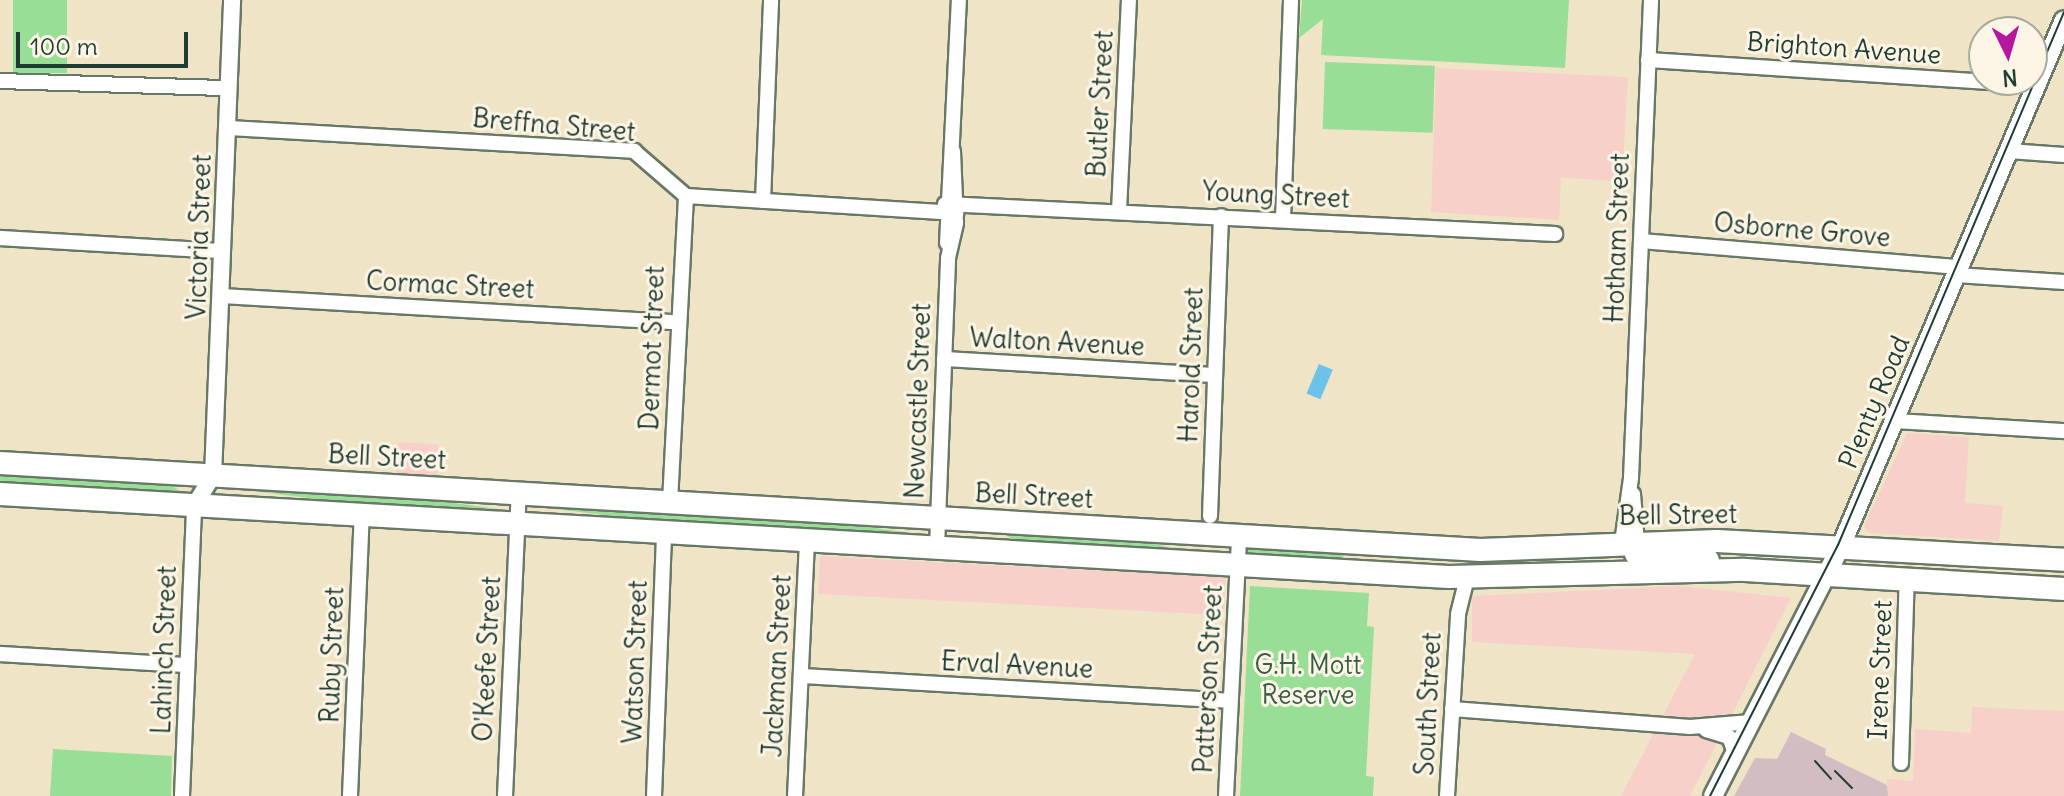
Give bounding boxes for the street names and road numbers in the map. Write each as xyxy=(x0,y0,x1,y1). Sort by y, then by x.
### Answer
street label: Brighton Avenue xyxy=(1746,26,1942,70)
street label: Butler Street xyxy=(1081,30,1119,178)
street label: Breffna Street xyxy=(471,102,637,148)
street label: Hotham Street xyxy=(1598,152,1636,324)
street label: Victoria Street xyxy=(181,154,217,320)
street label: Young Street xyxy=(1201,176,1351,214)
street label: Osborne Grove xyxy=(1712,207,1892,253)
street label: Cormac Street xyxy=(365,265,535,305)
street label: Dermot Street xyxy=(634,265,670,431)
street label: Harold Street xyxy=(1173,287,1209,443)
street label: Newcastle Street xyxy=(899,302,937,500)
street label: Walton Avenue xyxy=(969,322,1145,362)
street label: Plenty Road xyxy=(1832,331,1916,473)
street label: Bell Street xyxy=(327,438,447,476)
street label: Bell Street xyxy=(974,477,1094,515)
street label: Bell Street xyxy=(1619,498,1737,532)
street label: Lahinch Street xyxy=(145,565,183,735)
street label: Jackman Street xyxy=(757,574,797,758)
street label: O'Keefe Street xyxy=(467,575,507,743)
street label: Watson Street xyxy=(617,580,653,744)
street label: Patterson Street xyxy=(1187,584,1229,774)
street label: Ruby Street xyxy=(314,586,350,724)
street label: Irene Street xyxy=(1862,600,1898,740)
street label: South Street xyxy=(1409,631,1447,777)
street label: Erval Avenue xyxy=(940,645,1094,685)

